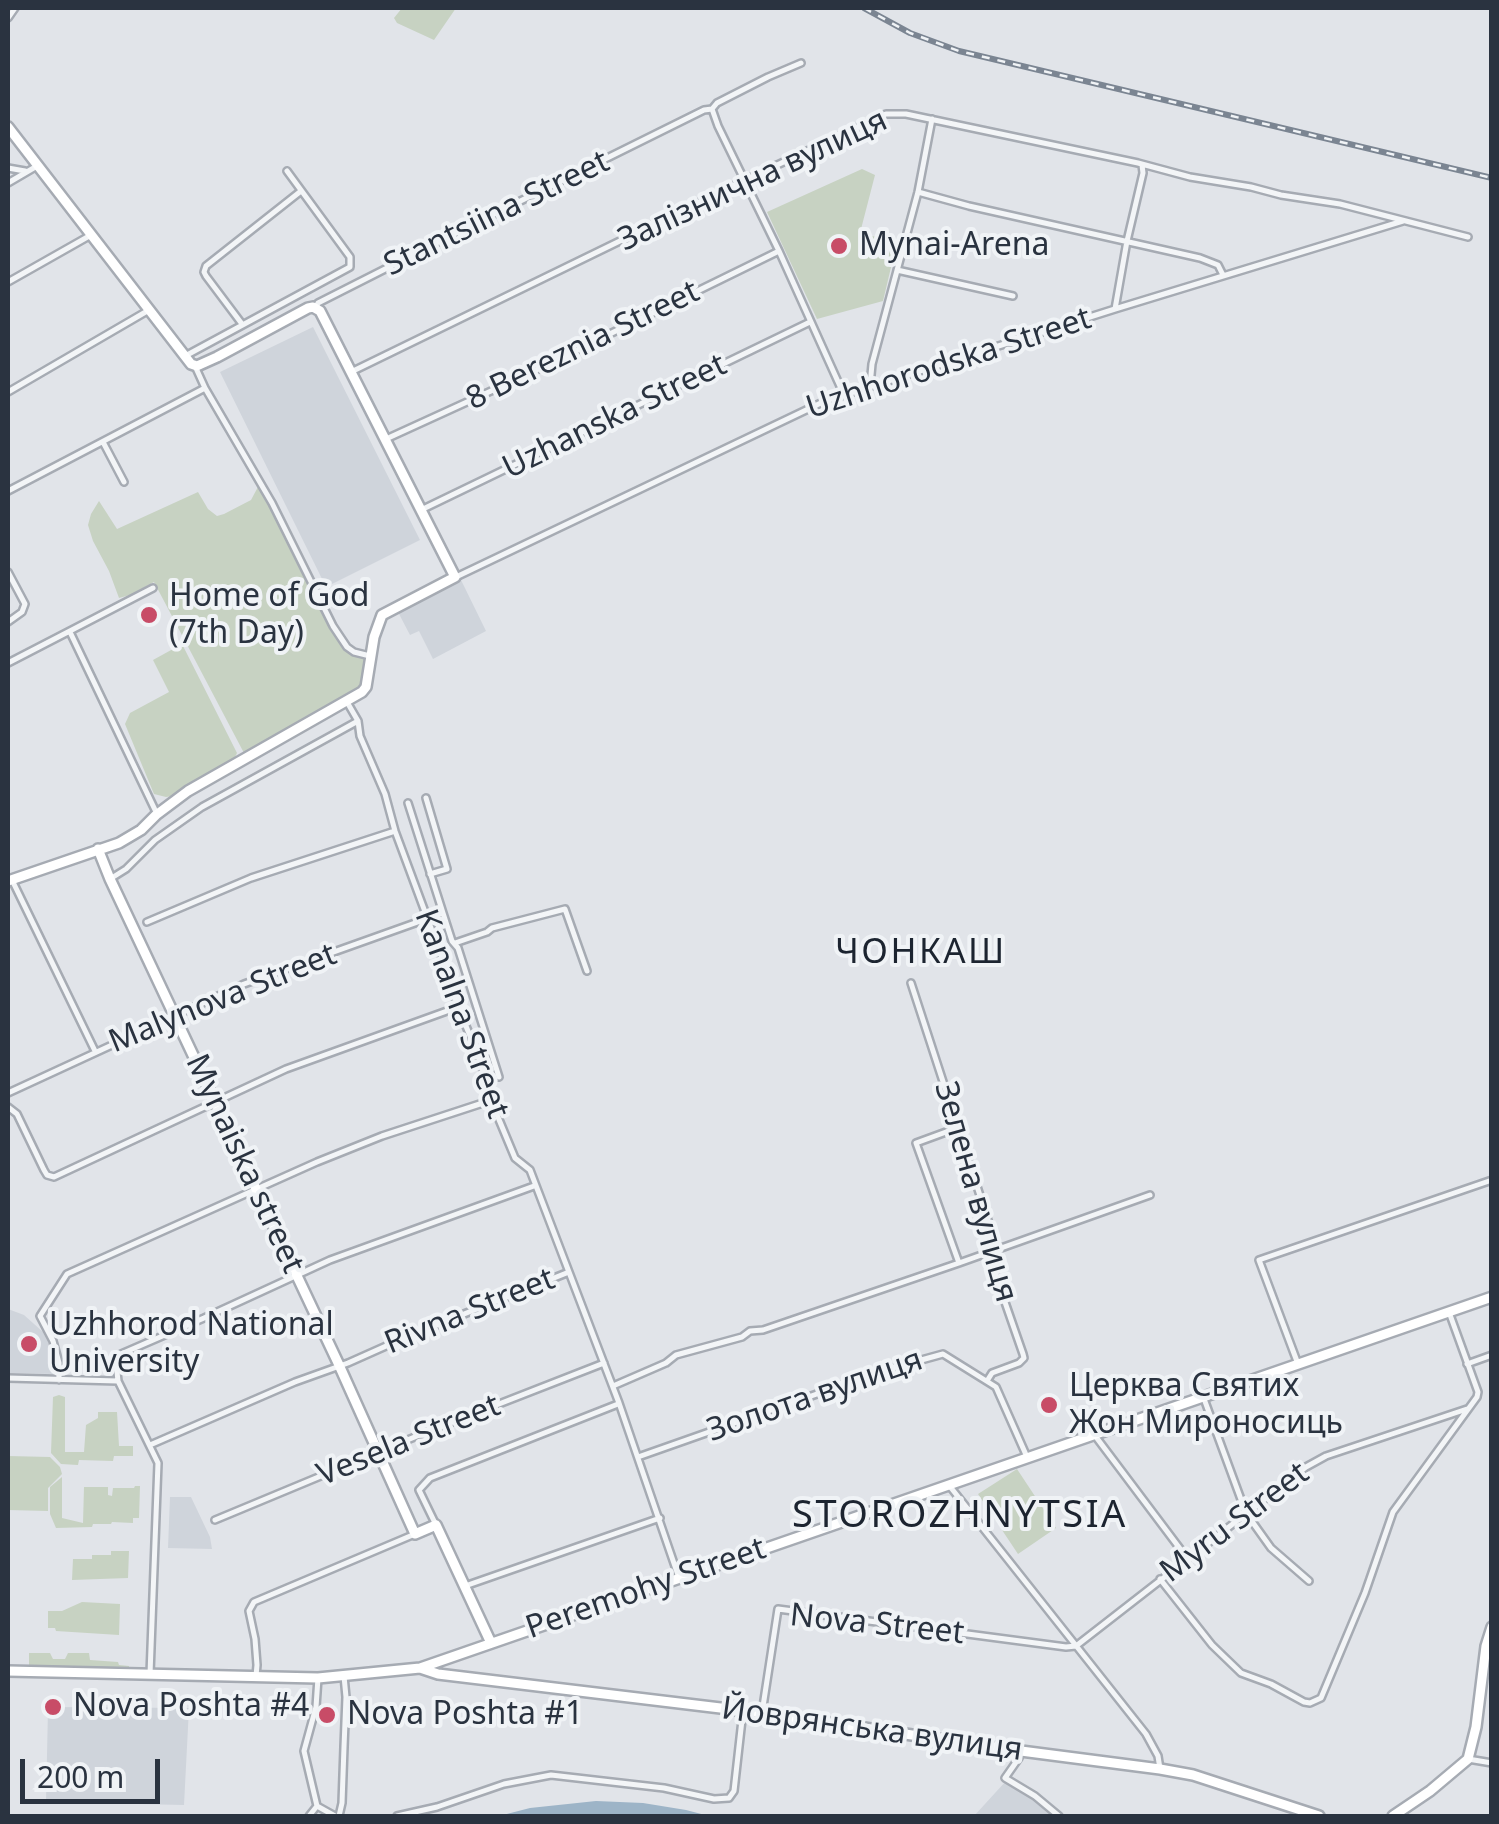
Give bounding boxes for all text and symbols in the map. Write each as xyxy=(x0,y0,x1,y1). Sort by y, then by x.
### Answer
street label: Залізнична вулиця xyxy=(612,102,894,260)
street label: Stantsiina Street xyxy=(378,143,616,285)
place label: Mynai-Arena xyxy=(859,227,1049,265)
marker: Mynai-Arena xyxy=(828,235,850,257)
street label: 8 Bereznia Street xyxy=(460,273,706,419)
street label: Uzhhorodska Street xyxy=(802,300,1096,428)
street label: Uzhanska Street xyxy=(497,346,733,488)
place label: Home of God (7th Day) xyxy=(169,578,369,653)
marker: Home of God (7th Day) xyxy=(138,604,160,626)
street label: Kanalna Street xyxy=(405,904,517,1124)
district label: ЧОНКАШ xyxy=(835,932,1007,974)
street label: Malynova Street xyxy=(104,936,342,1062)
street label: Mynaiska street xyxy=(176,1048,312,1280)
street label: Зелена вулиця xyxy=(925,1077,1025,1307)
street label: Rivna Street xyxy=(379,1261,561,1363)
place label: Uzhhorod National University xyxy=(49,1307,334,1382)
marker: Uzhhorod National University xyxy=(18,1333,40,1355)
street label: Золота вулиця xyxy=(702,1341,928,1451)
place label: Церква Святих Жон Мироносиць xyxy=(1069,1368,1343,1443)
street label: Vesela Street xyxy=(312,1387,506,1495)
marker: Церква Святих Жон Мироносиць xyxy=(1038,1394,1060,1416)
street label: Myru Street xyxy=(1153,1455,1317,1591)
district label: STOROZHNYTSIA xyxy=(792,1493,1128,1539)
street label: Peremohy Street xyxy=(521,1530,771,1648)
street label: Nova Street xyxy=(788,1597,966,1653)
place label: Nova Poshta #4 xyxy=(73,1688,309,1726)
street label: Йоврянська вулиця xyxy=(719,1690,1025,1770)
marker: Nova Poshta #4 xyxy=(42,1696,64,1718)
place label: Nova Poshta #1 xyxy=(347,1696,583,1734)
marker: Nova Poshta #1 xyxy=(316,1704,338,1726)
scale bar xyxy=(25,1739,165,1801)
text: 200 m xyxy=(37,1756,124,1797)

